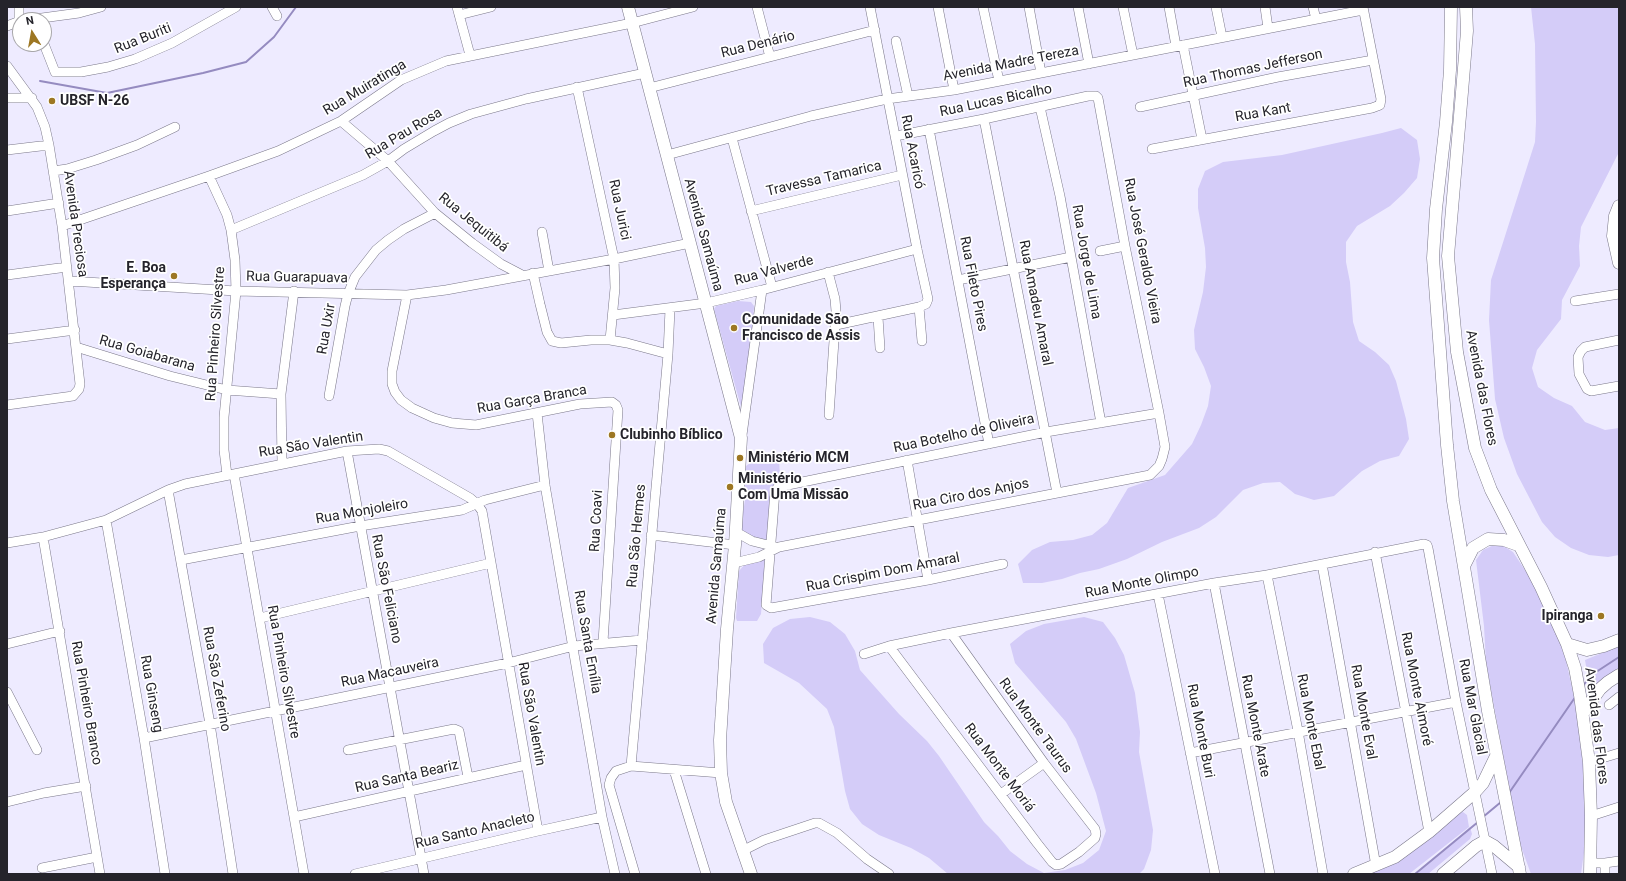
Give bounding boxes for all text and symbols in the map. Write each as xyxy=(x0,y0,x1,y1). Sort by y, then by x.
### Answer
north arrow xyxy=(12,12,52,52)
text: N xyxy=(25,14,35,28)
street label: Rua Buriti xyxy=(112,20,174,58)
street label: Rua Denário xyxy=(719,28,797,62)
street label: Avenida Madre Tereza xyxy=(942,43,1080,85)
street label: Rua Thomas Jefferson xyxy=(1182,46,1324,92)
street label: Rua Muiratinga xyxy=(320,57,410,119)
street label: Rua Lucas Bicalho xyxy=(938,81,1054,121)
place label: UBSF N-26 xyxy=(60,93,129,109)
marker: UBSF N-26 xyxy=(47,96,57,106)
street label: Rua Kant xyxy=(1234,100,1292,126)
street label: Rua Pau Rosa xyxy=(363,105,445,163)
street label: Rua Acaricó xyxy=(897,114,927,190)
street label: Travessa Tamarica xyxy=(765,158,883,200)
street label: Avenida Preciosa xyxy=(59,170,91,278)
street label: Avenida Samaúma xyxy=(680,177,726,293)
street label: Rua José Geraldo Vieira xyxy=(1120,177,1164,325)
street label: Rua Jurici xyxy=(604,178,634,242)
street label: Rua Jequitibá xyxy=(435,190,511,256)
street label: Rua Jorge de Lima xyxy=(1068,203,1104,321)
street label: Rua Fileto Pires xyxy=(956,235,990,333)
street label: Rua Amadeu Amaral xyxy=(1015,239,1055,367)
street label: Rua Valverde xyxy=(733,252,815,290)
place label: E. Boa Esperança xyxy=(100,260,166,292)
street label: Rua Pinheiro Silvestre xyxy=(203,266,229,402)
street label: Rua Guarapuava xyxy=(246,269,348,287)
marker: E. Boa Esperança xyxy=(169,271,179,281)
street label: Rua Uxir xyxy=(314,302,340,356)
place label: Comunidade São Francisco de Assis xyxy=(742,312,860,344)
marker: Comunidade São Francisco de Assis xyxy=(729,323,739,333)
street label: Avenida das Flores xyxy=(1462,329,1500,447)
street label: Rua Goiabarana xyxy=(97,332,197,376)
street label: Rua Garça Branca xyxy=(476,382,588,418)
street label: Rua Botelho de Oliveira xyxy=(892,411,1036,457)
place label: Clubinho Bíblico xyxy=(620,427,723,443)
street label: Rua São Valentin xyxy=(258,428,364,462)
marker: Clubinho Bíblico xyxy=(607,430,617,440)
place label: Ministério MCM xyxy=(748,450,849,466)
marker: Ministério MCM xyxy=(735,453,745,463)
place label: Ministério Com Uma Missão xyxy=(738,471,849,504)
street label: Rua Ciro dos Anjos xyxy=(911,475,1031,515)
marker: Ministério Com Uma Missão xyxy=(725,482,735,492)
street label: Rua São Hermes xyxy=(624,484,650,588)
street label: Rua Coavi xyxy=(587,489,607,553)
street label: Rua Monjoleiro xyxy=(314,496,410,528)
street label: Avenida Samaúma xyxy=(704,507,730,625)
street label: Rua São Feliciano xyxy=(367,533,405,645)
street label: Rua Crispim Dom Amaral xyxy=(805,550,961,596)
street label: Rua Monte Olimpo xyxy=(1084,564,1200,602)
street label: Rua Santa Emília xyxy=(570,589,604,695)
street label: Rua Pinheiro Silvestre xyxy=(263,604,303,740)
place label: Ipiranga xyxy=(1542,608,1593,624)
marker: Ipiranga xyxy=(1596,611,1606,621)
street label: Rua São Zeferino xyxy=(198,625,234,733)
street label: Rua Monte Aimoré xyxy=(1397,631,1435,747)
street label: Rua Pinheiro Branco xyxy=(67,640,105,766)
street label: Rua Ginseng xyxy=(136,654,166,734)
street label: Rua Macauveira xyxy=(340,654,440,692)
street label: Rua Mar Glacial xyxy=(1454,657,1490,757)
street label: Rua São Valentin xyxy=(514,661,548,767)
street label: Rua Monte Eval xyxy=(1346,663,1380,761)
street label: Avenida das Flores xyxy=(1580,667,1612,785)
street label: Rua Monte Ebal xyxy=(1292,672,1328,772)
street label: Rua Monte Arate xyxy=(1237,673,1273,779)
street label: Rua Monte Taurus xyxy=(995,675,1075,777)
street label: Rua Monte Buri xyxy=(1183,683,1217,779)
street label: Rua Monte Moriá xyxy=(960,720,1038,816)
street label: Rua Santa Beariz xyxy=(354,757,460,797)
street label: Rua Santo Anacleto xyxy=(414,809,536,853)

